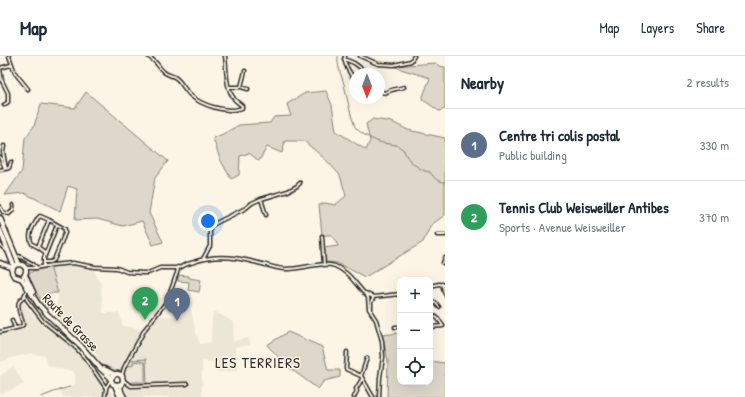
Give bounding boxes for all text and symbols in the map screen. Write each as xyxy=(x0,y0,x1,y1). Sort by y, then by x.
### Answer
text: Map xyxy=(20,15,47,41)
text: Map xyxy=(599,18,619,37)
text: Layers xyxy=(641,18,674,37)
text: Share xyxy=(696,18,725,37)
north arrow xyxy=(349,68,385,104)
text: Nearby xyxy=(461,71,504,94)
text: 2 results xyxy=(687,73,729,91)
text: Centre tri colis postal xyxy=(499,125,620,146)
text: 1 xyxy=(472,136,476,154)
text: 330 m xyxy=(700,136,729,154)
text: Public building xyxy=(499,146,567,164)
text: Tennis Club Weisweiller Antibes xyxy=(499,197,669,218)
text: 2 xyxy=(471,208,477,226)
text: 370 m xyxy=(699,208,729,226)
your location xyxy=(198,211,218,231)
text: Sports · Avenue Weisweiller xyxy=(499,218,626,236)
map controls xyxy=(397,277,433,385)
button: + xyxy=(397,277,433,313)
pin: 2 xyxy=(132,287,158,320)
pin: 1 xyxy=(164,288,190,321)
street label: Route de Grasse xyxy=(39,289,103,355)
button: − xyxy=(397,313,433,349)
button: locate xyxy=(397,349,433,385)
district label: LES TERRIERS xyxy=(215,352,301,373)

